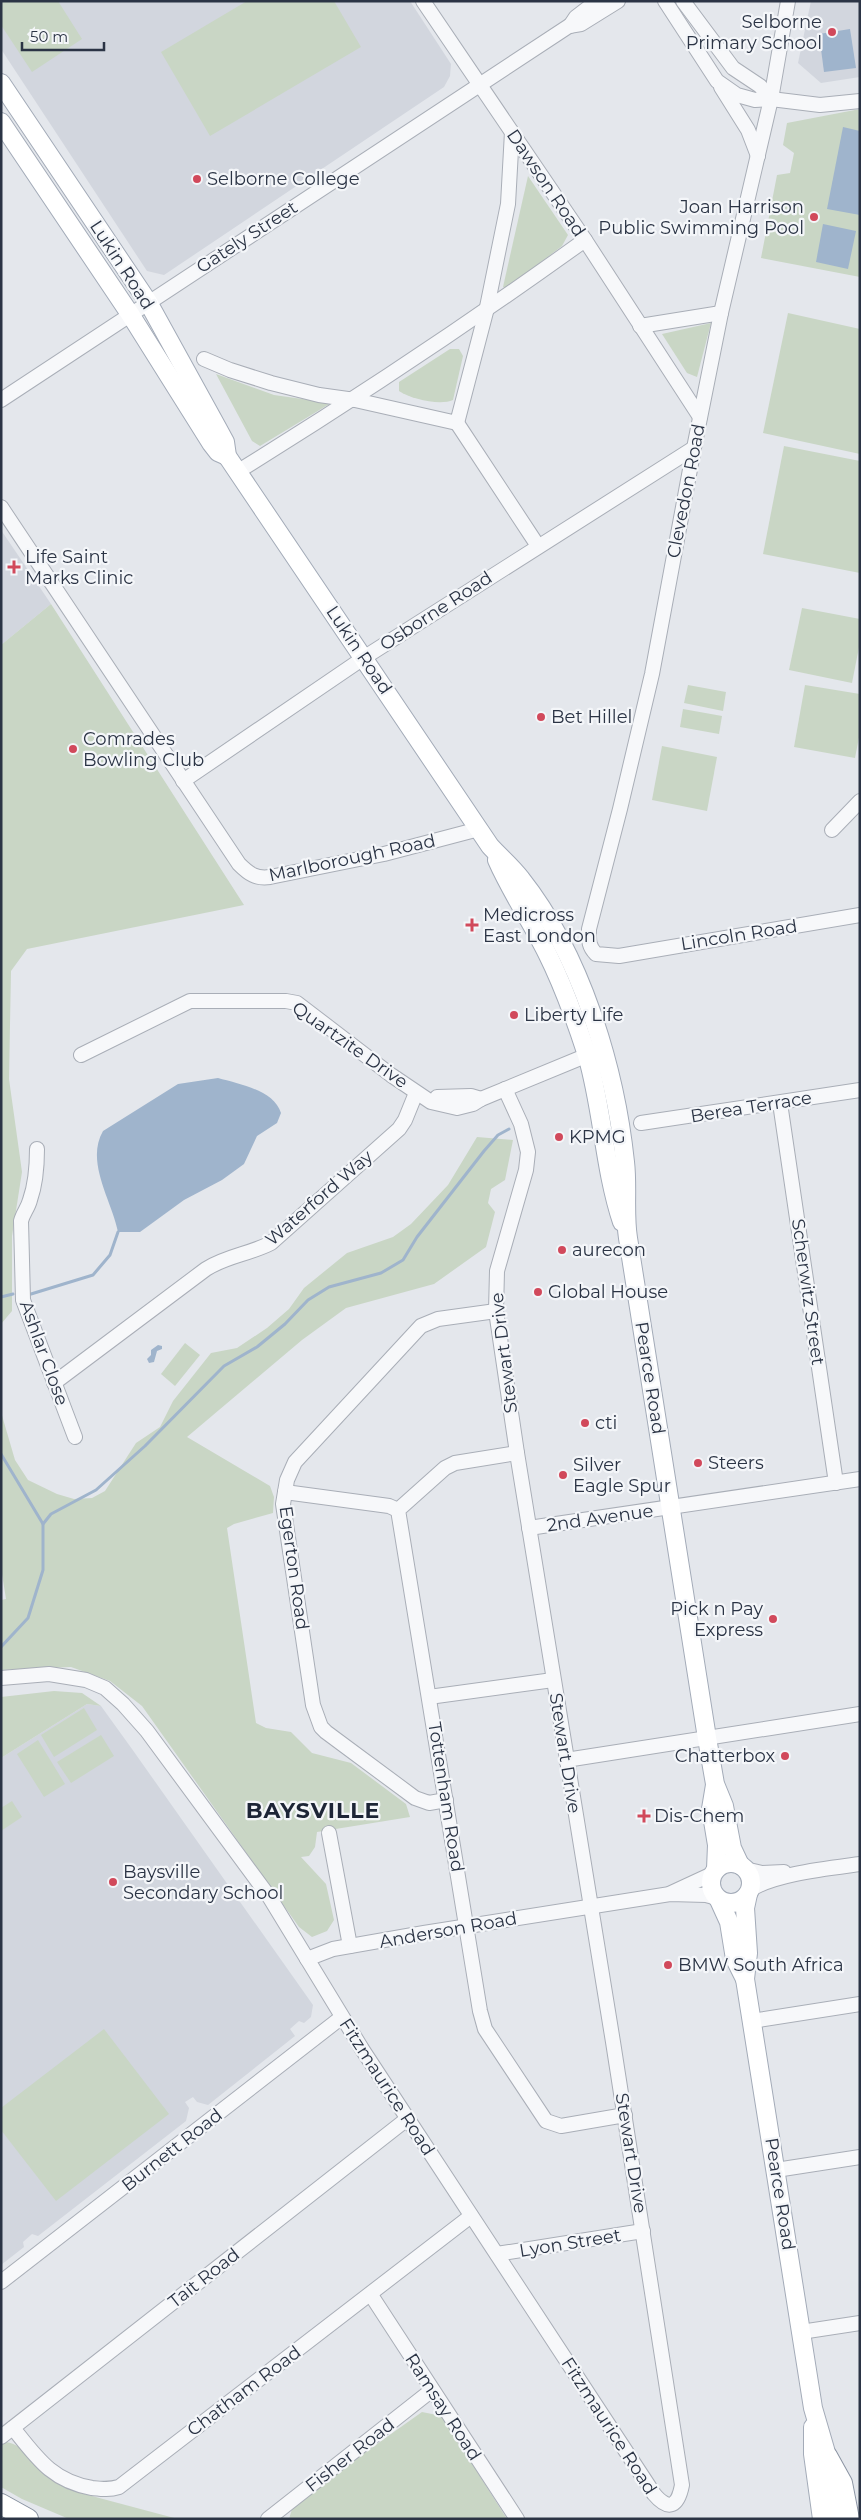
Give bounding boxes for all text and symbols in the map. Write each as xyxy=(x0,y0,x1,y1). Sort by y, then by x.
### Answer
place label: Selborne Primary School xyxy=(686,11,822,54)
scale bar xyxy=(22,20,105,52)
marker: Selborne Primary School xyxy=(826,26,838,38)
text: 50 m xyxy=(30,27,68,46)
street label: Dawson Road xyxy=(502,125,590,241)
place label: Selborne College xyxy=(207,168,360,190)
marker: Selborne College xyxy=(191,173,203,185)
street label: Gately Street xyxy=(192,196,302,278)
place label: Joan Harrison Public Swimming Pool xyxy=(598,196,804,239)
marker: Joan Harrison Public Swimming Pool xyxy=(808,211,820,223)
street label: Lukin Road xyxy=(85,216,159,314)
street label: Clevedon Road xyxy=(662,422,710,560)
place label: Life Saint Marks Clinic xyxy=(25,546,133,589)
marker: Life Saint Marks Clinic xyxy=(7,560,21,574)
street label: Osborne Road xyxy=(376,567,496,655)
street label: Lukin Road xyxy=(321,602,397,698)
place label: Bet Hillel xyxy=(551,706,632,728)
marker: Bet Hillel xyxy=(535,711,547,723)
place label: Comrades Bowling Club xyxy=(83,728,204,771)
marker: Comrades Bowling Club xyxy=(67,743,79,755)
street label: Marlborough Road xyxy=(267,830,437,886)
place label: Medicross East London xyxy=(483,904,596,947)
street label: Lincoln Road xyxy=(679,915,799,955)
marker: Medicross East London xyxy=(465,918,479,932)
street label: Quartzite Drive xyxy=(288,997,412,1093)
place label: Liberty Life xyxy=(524,1004,624,1026)
marker: Liberty Life xyxy=(508,1009,520,1021)
street label: Berea Terrace xyxy=(689,1087,813,1127)
place label: KPMG xyxy=(569,1126,626,1148)
marker: KPMG xyxy=(553,1131,565,1143)
street label: Waterford Way xyxy=(261,1145,377,1251)
street label: Scherwitz Street xyxy=(787,1217,829,1367)
place label: aurecon xyxy=(572,1239,646,1261)
marker: aurecon xyxy=(556,1244,568,1256)
place label: Global House xyxy=(548,1281,668,1303)
marker: Global House xyxy=(532,1286,544,1298)
street label: Stewart Drive xyxy=(486,1291,522,1415)
street label: Ashlar Close xyxy=(15,1298,73,1408)
street label: Pearce Road xyxy=(630,1320,670,1436)
place label: cti xyxy=(595,1412,617,1434)
marker: cti xyxy=(579,1417,591,1429)
place label: Steers xyxy=(708,1452,764,1474)
place label: Silver Eagle Spur xyxy=(573,1454,671,1497)
marker: Steers xyxy=(692,1457,704,1469)
marker: Silver Eagle Spur xyxy=(557,1469,569,1481)
street label: 2nd Avenue xyxy=(545,1500,655,1536)
street label: Egerton Road xyxy=(274,1505,314,1631)
place label: Pick n Pay Express xyxy=(670,1598,763,1641)
marker: Pick n Pay Express xyxy=(767,1613,779,1625)
street label: Stewart Drive xyxy=(545,1691,585,1815)
street label: Tottenham Road xyxy=(423,1721,469,1873)
place label: Chatterbox xyxy=(675,1745,775,1767)
marker: Chatterbox xyxy=(779,1750,791,1762)
district label: BAYSVILLE xyxy=(246,1797,380,1824)
place label: Dis-Chem xyxy=(654,1805,744,1827)
marker: Dis-Chem xyxy=(638,1810,650,1822)
place label: Baysville Secondary School xyxy=(123,1861,283,1904)
marker: Baysville Secondary School xyxy=(107,1876,119,1888)
street label: Anderson Road xyxy=(377,1907,519,1953)
place label: BMW South Africa xyxy=(678,1954,844,1976)
marker: BMW South Africa xyxy=(662,1959,674,1971)
street label: Fitzmaurice Road xyxy=(334,2014,440,2160)
street label: Stewart Drive xyxy=(611,2091,651,2215)
street label: Burnett Road xyxy=(117,2104,227,2196)
street label: Pearce Road xyxy=(760,2136,800,2252)
street label: Lyon Street xyxy=(518,2224,622,2262)
street label: Tait Road xyxy=(164,2243,244,2313)
street label: Chatham Road xyxy=(183,2341,305,2441)
street label: Ramsay Road xyxy=(400,2349,486,2465)
street label: Fitzmaurice Road xyxy=(556,2353,662,2499)
street label: Fisher Road xyxy=(301,2413,399,2497)

